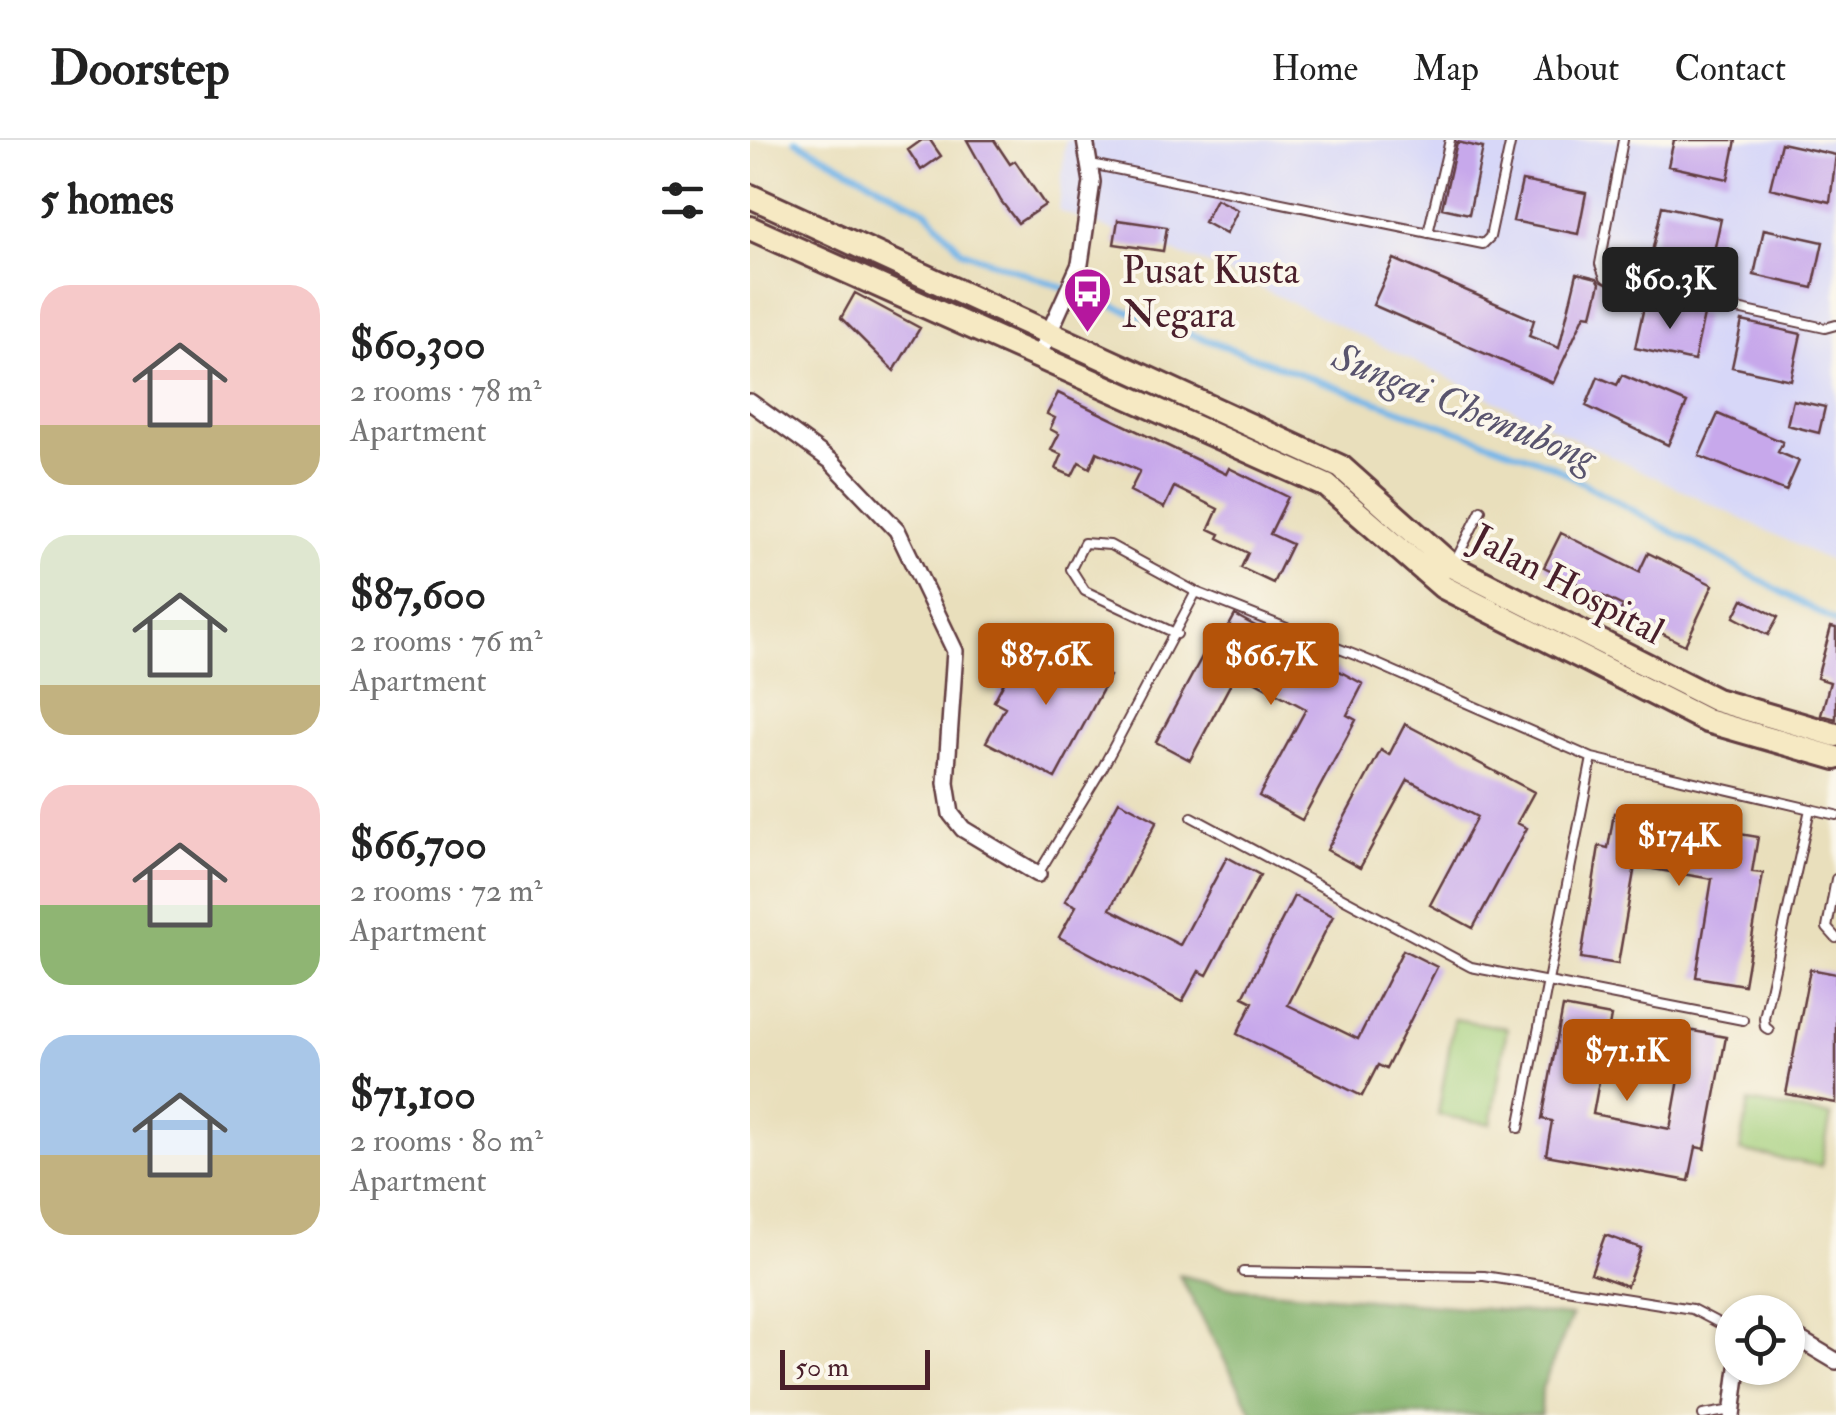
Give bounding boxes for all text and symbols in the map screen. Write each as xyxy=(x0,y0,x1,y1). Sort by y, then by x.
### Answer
text: Doorstep xyxy=(50,39,230,99)
text: Home xyxy=(1271,47,1358,91)
text: Map xyxy=(1413,47,1479,91)
text: About xyxy=(1534,47,1619,91)
text: Contact xyxy=(1674,47,1786,91)
icon: filters xyxy=(655,173,710,228)
text: 5 homes xyxy=(40,174,174,226)
place label: Pusat Kusta Negara xyxy=(1122,247,1300,339)
pin: $60.3K xyxy=(1589,247,1751,332)
text: $60.3K xyxy=(1624,259,1716,299)
bus stop icon: Pusat Kusta Negara xyxy=(1061,266,1113,334)
text: $60,300 xyxy=(350,319,486,371)
icon: home xyxy=(120,325,240,445)
water label: Sungai Chemubong xyxy=(1324,331,1606,484)
text: 2 rooms · 78 m² xyxy=(350,371,541,411)
text: Apartment xyxy=(350,411,487,451)
street label: Jalan Hospital xyxy=(1462,514,1672,656)
text: $87,600 xyxy=(350,569,486,621)
icon: home xyxy=(120,575,240,695)
text: 2 rooms · 76 m² xyxy=(350,621,543,661)
pin: $87.6K xyxy=(965,623,1127,708)
pin: $66.7K xyxy=(1190,623,1352,708)
text: $87.6K xyxy=(1000,635,1092,675)
text: $66.7K xyxy=(1225,635,1317,675)
text: Apartment xyxy=(350,661,487,701)
pin: $174K xyxy=(1609,804,1749,889)
text: $174K xyxy=(1638,816,1720,856)
text: $66,700 xyxy=(350,819,487,871)
icon: home xyxy=(120,825,240,945)
text: 2 rooms · 72 m² xyxy=(350,871,543,911)
text: Apartment xyxy=(350,911,487,951)
pin: $71.1K xyxy=(1546,1019,1708,1104)
text: $71.1K xyxy=(1585,1031,1669,1071)
text: $71,100 xyxy=(350,1069,476,1121)
icon: home xyxy=(120,1075,240,1195)
text: 2 rooms · 80 m² xyxy=(350,1121,543,1161)
text: Apartment xyxy=(350,1161,487,1201)
map controls xyxy=(1715,1295,1805,1385)
button: locate xyxy=(1715,1295,1805,1385)
scale bar xyxy=(780,1345,930,1390)
text: 50 m xyxy=(795,1350,849,1385)

